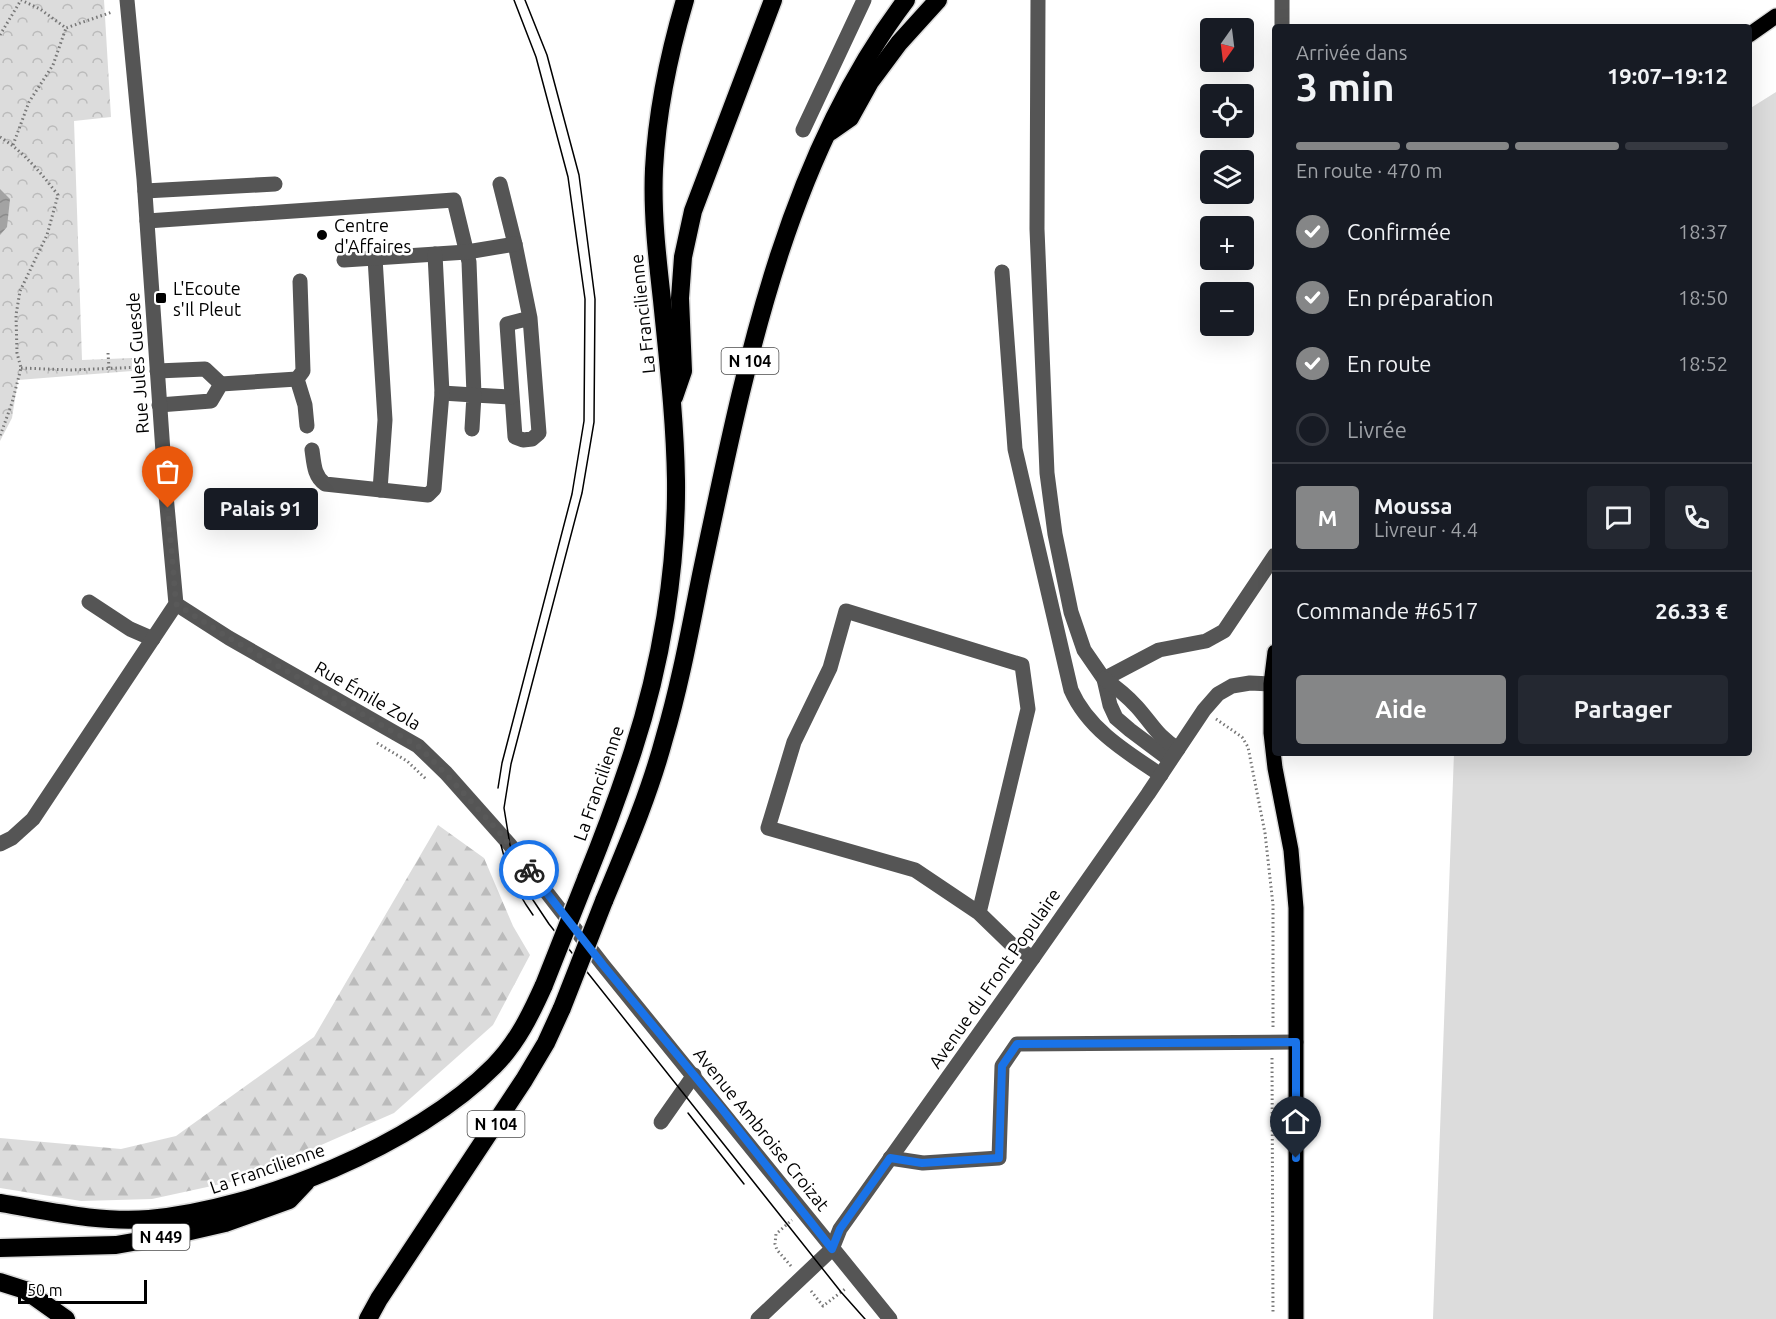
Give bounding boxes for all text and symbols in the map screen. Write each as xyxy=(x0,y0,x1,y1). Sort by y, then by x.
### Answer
north arrow xyxy=(1200,18,1254,72)
map controls xyxy=(1200,18,1254,336)
text: Arrivée dans xyxy=(1296,41,1407,64)
text: 19:07–19:12 xyxy=(1607,63,1728,88)
text: 3 min xyxy=(1296,65,1395,108)
button: locate xyxy=(1200,84,1254,138)
button: layers xyxy=(1200,150,1254,204)
text: En route · 470 m xyxy=(1296,159,1443,182)
place label: Centre d'Affaires xyxy=(334,215,411,256)
icon: check xyxy=(1296,215,1329,248)
button: + xyxy=(1200,216,1254,270)
text: Confirmée xyxy=(1347,219,1451,244)
text: 18:37 xyxy=(1678,220,1728,243)
marker: Centre d'Affaires xyxy=(315,228,329,242)
street label: La Francilienne xyxy=(626,253,658,375)
place label: L'Ecoute s'Il Pleut xyxy=(173,278,241,319)
icon: check xyxy=(1296,281,1329,314)
button: − xyxy=(1200,282,1254,336)
text: En préparation xyxy=(1347,285,1494,310)
text: 18:50 xyxy=(1678,286,1728,309)
marker: L'Ecoute s'Il Pleut xyxy=(154,291,168,305)
street label: Rue Jules Guesde xyxy=(122,292,152,434)
icon: check xyxy=(1296,347,1329,380)
road number: N 104 xyxy=(722,348,778,374)
text: En route xyxy=(1347,351,1431,376)
text: 18:52 xyxy=(1678,352,1728,375)
text: Livrée xyxy=(1347,417,1407,442)
pin xyxy=(142,446,193,508)
icon: bag xyxy=(151,455,184,488)
button: chat xyxy=(1587,486,1650,549)
button: phone xyxy=(1665,486,1728,549)
callout: Palais 91 xyxy=(204,487,318,529)
text: Moussa xyxy=(1374,493,1452,518)
text: Palais 91 xyxy=(220,497,302,520)
text: M xyxy=(1318,505,1337,530)
text: Livreur · 4.4 xyxy=(1374,518,1478,541)
text: Commande #6517 xyxy=(1296,598,1478,623)
text: 26.33 € xyxy=(1655,598,1728,623)
street label: Rue Émile Zola xyxy=(312,656,425,733)
button: Aide xyxy=(1296,675,1506,744)
button: Partager xyxy=(1518,675,1728,744)
street label: La Francilienne xyxy=(569,723,627,843)
courier xyxy=(499,840,559,900)
icon: bike xyxy=(513,854,546,887)
street label: Avenue du Front Populaire xyxy=(924,884,1064,1072)
street label: Avenue Ambroise Croizat xyxy=(690,1044,834,1214)
pin xyxy=(1270,1096,1321,1158)
icon: home xyxy=(1279,1105,1312,1138)
road number: N 104 xyxy=(468,1111,524,1137)
street label: La Francilienne xyxy=(207,1139,327,1197)
road number: N 449 xyxy=(132,1224,190,1250)
scale bar xyxy=(18,1277,147,1304)
text: 50 m xyxy=(27,1281,63,1299)

